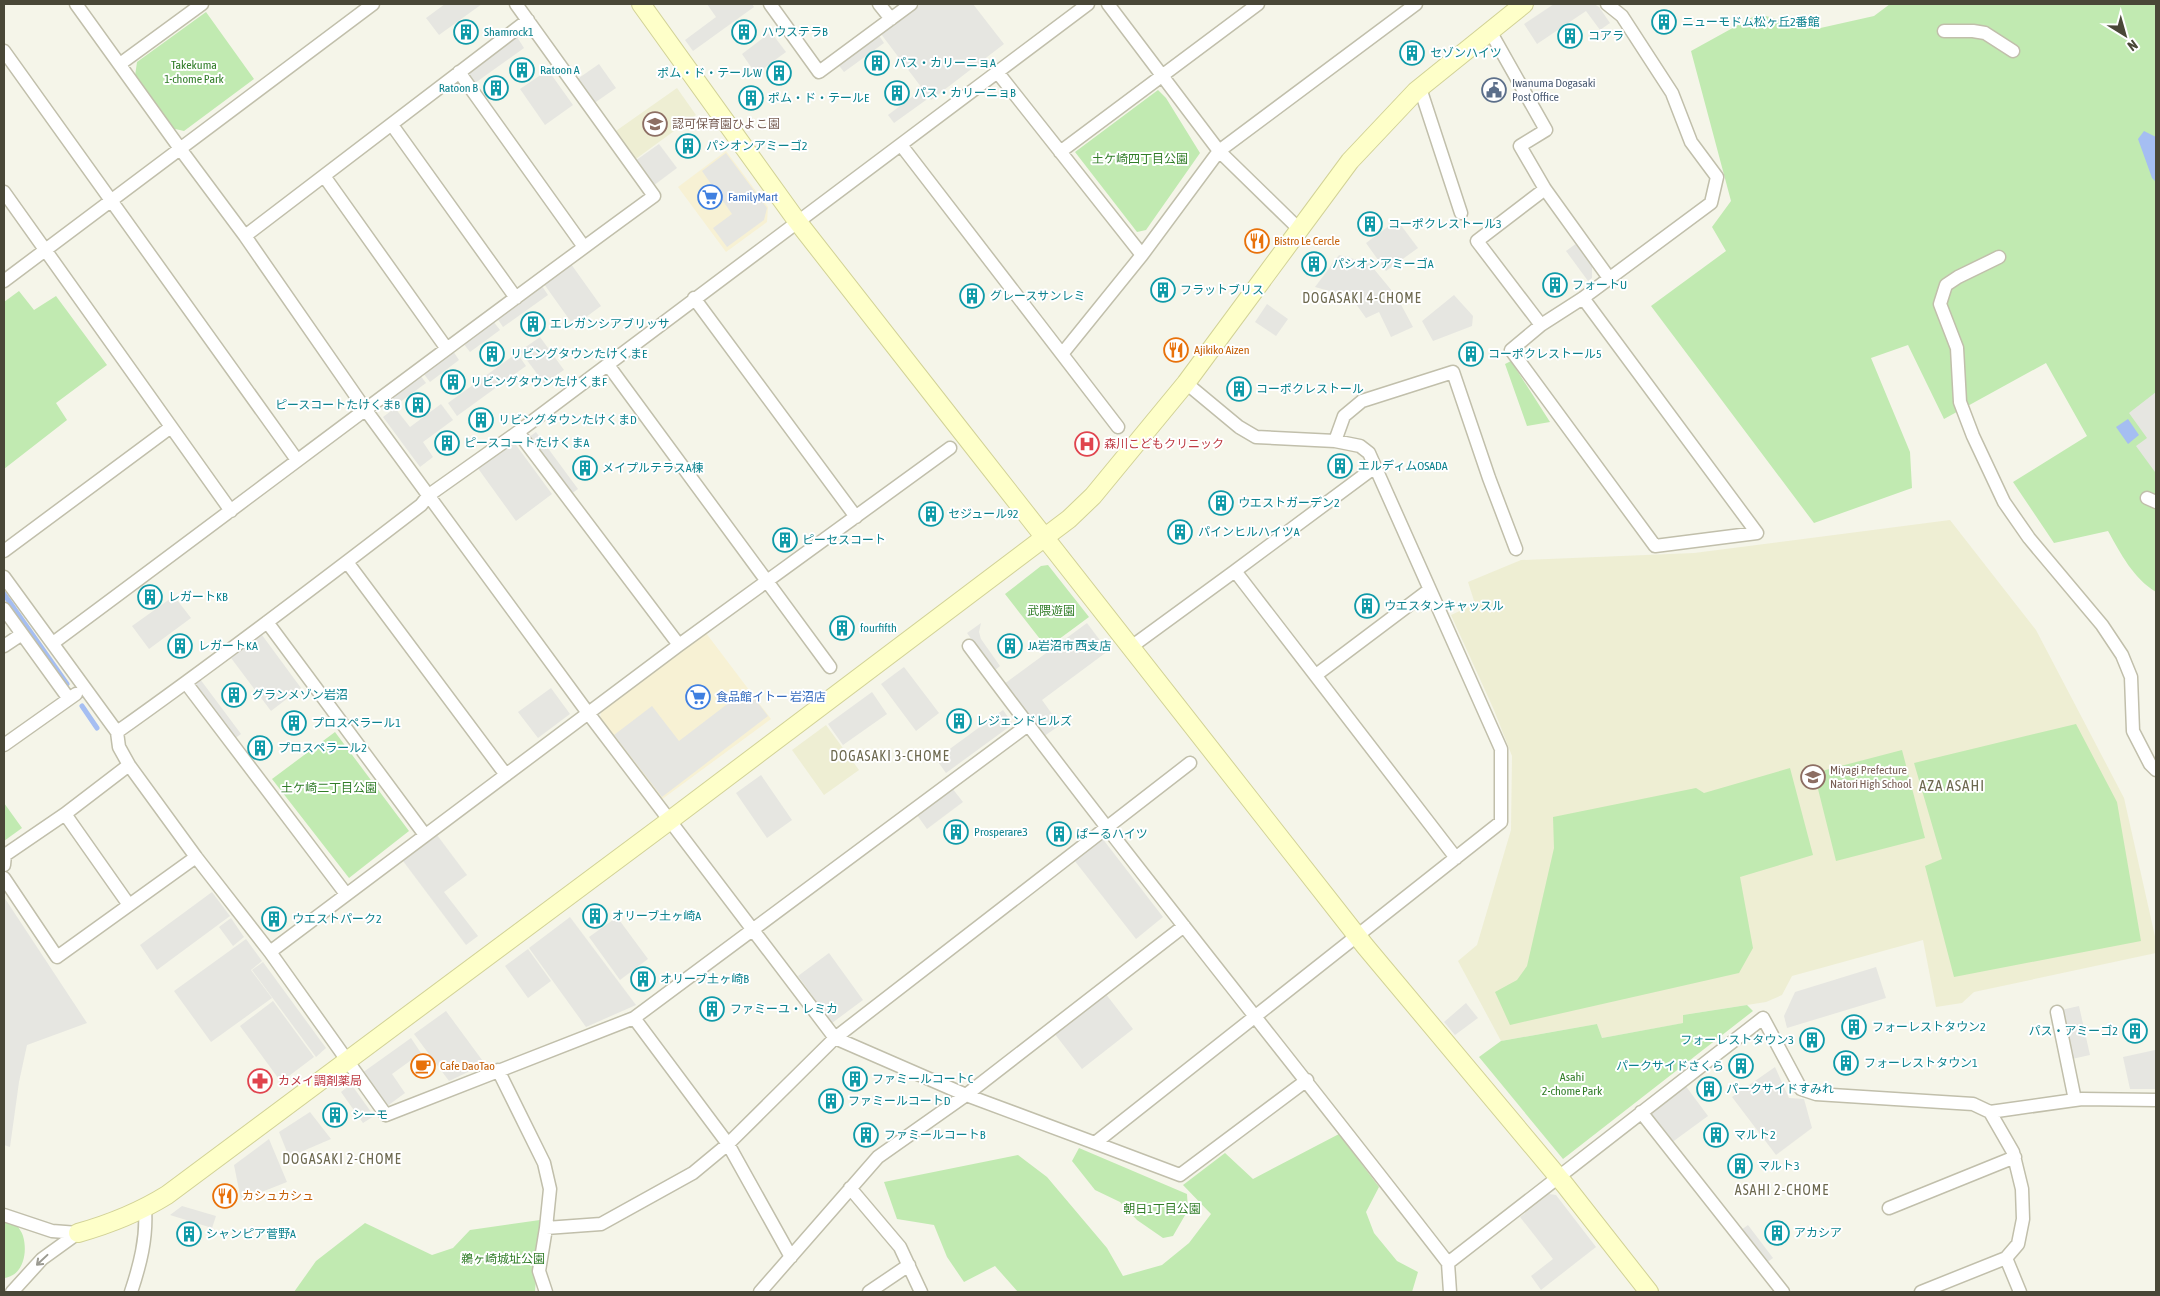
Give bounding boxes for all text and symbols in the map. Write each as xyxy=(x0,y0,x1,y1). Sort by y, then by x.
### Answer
building icon: ニューモドム松ヶ丘2番館 xyxy=(1651,9,1677,35)
north arrow xyxy=(2100,10,2150,60)
place label: ニューモドム松ヶ丘2番館 xyxy=(1682,15,1820,29)
building icon: Shamrock1 xyxy=(453,19,479,45)
building icon: ハウステラB xyxy=(731,19,757,45)
building icon: コアラ xyxy=(1557,23,1583,49)
place label: Shamrock1 xyxy=(484,25,534,39)
place label: ハウステラB xyxy=(762,25,828,39)
place label: コアラ xyxy=(1588,29,1624,43)
text: N xyxy=(2125,37,2141,54)
building icon: セゾンハイツ xyxy=(1399,40,1425,66)
place label: セゾンハイツ xyxy=(1430,46,1502,60)
building icon: パス・カリーニョA xyxy=(864,50,890,76)
place label: パス・カリーニョA xyxy=(894,56,996,70)
building icon: Ratoon A xyxy=(509,57,535,83)
park label: Takekuma 1-chome Park xyxy=(164,58,225,86)
building icon: ポム・ド・テールW xyxy=(766,60,792,86)
place label: Ratoon A xyxy=(540,63,580,77)
place label: ポム・ド・テールW xyxy=(657,66,762,80)
building icon: Ratoon B xyxy=(483,75,509,101)
place label: Iwanuma Dogasaki Post Office xyxy=(1512,76,1596,104)
public building icon: Iwanuma Dogasaki Post Office xyxy=(1481,77,1507,103)
building icon: パス・カリーニョB xyxy=(884,80,910,106)
place label: Ratoon B xyxy=(439,81,478,95)
building icon: ポム・ド・テールE xyxy=(738,85,764,111)
place label: パス・カリーニョB xyxy=(914,86,1016,100)
place label: ポム・ド・テールE xyxy=(768,91,869,105)
school or university icon: 認可保育園ひよこ園 xyxy=(642,111,668,137)
place label: 認可保育園ひよこ園 xyxy=(672,117,780,131)
building icon: パシオンアミーゴ2 xyxy=(675,133,701,159)
place label: パシオンアミーゴ2 xyxy=(706,139,807,153)
park label: 土ケ崎四丁目公園 xyxy=(1092,152,1188,166)
supermarket icon: FamilyMart xyxy=(697,184,723,210)
place label: FamilyMart xyxy=(728,190,779,204)
building icon: コーポクレストール3 xyxy=(1357,211,1383,237)
place label: コーポクレストール3 xyxy=(1388,217,1502,231)
restaurant icon: Bistro Le Cercle xyxy=(1244,228,1270,254)
place label: Bistro Le Cercle xyxy=(1274,234,1340,248)
building icon: パシオンアミーゴA xyxy=(1301,251,1327,277)
place label: パシオンアミーゴA xyxy=(1332,257,1434,271)
building icon: フォートU xyxy=(1542,272,1568,298)
building icon: フラットブリス xyxy=(1150,277,1176,303)
place label: フォートU xyxy=(1572,278,1627,292)
building icon: グレースサンレミ xyxy=(959,283,985,309)
place label: フラットブリス xyxy=(1180,283,1264,297)
place label: グレースサンレミ xyxy=(990,289,1085,303)
district label: DOGASAKI 4-CHOME xyxy=(1302,290,1422,306)
building icon: エレガンシアブリッサ xyxy=(520,311,546,337)
place label: エレガンシアブリッサ xyxy=(550,317,670,331)
restaurant icon: Ajikiko Aizen xyxy=(1163,337,1189,363)
building icon: リビングタウンたけくまE xyxy=(479,341,505,367)
building icon: コーポクレストール5 xyxy=(1458,341,1484,367)
place label: Ajikiko Aizen xyxy=(1194,343,1250,357)
place label: リビングタウンたけくまE xyxy=(510,347,647,361)
place label: コーポクレストール5 xyxy=(1488,347,1602,361)
building icon: リビングタウンたけくまF xyxy=(440,369,466,395)
place label: リビングタウンたけくまF xyxy=(470,375,607,389)
building icon: コーポクレストール xyxy=(1226,376,1252,402)
place label: コーポクレストール xyxy=(1256,382,1364,396)
building icon: ピースコートたけくまB xyxy=(405,392,431,418)
place label: ピースコートたけくまB xyxy=(275,398,400,412)
building icon: リビングタウンたけくまD xyxy=(468,407,494,433)
place label: リビングタウンたけくまD xyxy=(498,413,637,427)
building icon: ピースコートたけくまA xyxy=(434,430,460,456)
hospital icon: 森川こどもクリニック xyxy=(1074,431,1100,457)
place label: ピースコートたけくまA xyxy=(464,436,589,450)
place label: 森川こどもクリニック xyxy=(1104,437,1224,451)
building icon: エルディムOSADA xyxy=(1327,453,1353,479)
building icon: メイプルテラスA棟 xyxy=(572,455,598,481)
place label: エルディムOSADA xyxy=(1358,459,1448,473)
place label: メイプルテラスA棟 xyxy=(602,461,704,475)
building icon: ウエストガーデン2 xyxy=(1208,490,1234,516)
place label: ウエストガーデン2 xyxy=(1238,496,1340,510)
building icon: セジュール92 xyxy=(918,501,944,527)
place label: セジュール92 xyxy=(948,507,1018,521)
building icon: パインヒルハイツA xyxy=(1167,519,1193,545)
place label: パインヒルハイツA xyxy=(1198,525,1300,539)
building icon: ピーセスコート xyxy=(772,527,798,553)
place label: ピーセスコート xyxy=(802,533,886,547)
building icon: レガートKB xyxy=(137,584,163,610)
place label: レガートKB xyxy=(168,590,228,604)
building icon: ウエスタンキャッスル xyxy=(1354,593,1380,619)
place label: ウエスタンキャッスル xyxy=(1384,599,1504,613)
park label: 武隈遊園 xyxy=(1027,604,1075,618)
building icon: fourfifth xyxy=(829,615,855,641)
place label: fourfifth xyxy=(860,621,897,635)
building icon: レガートKA xyxy=(167,633,193,659)
building icon: JA岩沼市 西支店 xyxy=(997,633,1023,659)
place label: レガートKA xyxy=(198,639,258,653)
place label: JA岩沼市 西支店 xyxy=(1028,639,1111,653)
building icon: グランメゾン岩沼 xyxy=(221,682,247,708)
supermarket icon: 食品館イトー 岩沼店 xyxy=(685,684,711,710)
place label: グランメゾン岩沼 xyxy=(252,688,348,702)
place label: 食品館イトー 岩沼店 xyxy=(716,690,826,704)
building icon: レジェンドヒルズ xyxy=(946,708,972,734)
building icon: プロスペラール1 xyxy=(281,710,307,736)
place label: レジェンドヒルズ xyxy=(976,714,1072,728)
place label: プロスペラール1 xyxy=(312,716,401,730)
building icon: プロスペラール2 xyxy=(247,735,273,761)
place label: プロスペラール2 xyxy=(278,741,367,755)
district label: DOGASAKI 3-CHOME xyxy=(830,748,950,764)
place label: Miyagi Prefecture Natori High School xyxy=(1830,763,1913,791)
school or university icon: Miyagi Prefecture Natori High School xyxy=(1800,764,1826,790)
district label: AZA ASAHI xyxy=(1919,777,1985,794)
park label: 土ケ崎二丁目公園 xyxy=(281,781,377,795)
building icon: Prosperare3 xyxy=(943,819,969,845)
building icon: ぱーるハイツ xyxy=(1046,821,1072,847)
place label: Prosperare3 xyxy=(974,825,1028,839)
place label: ぱーるハイツ xyxy=(1076,827,1148,841)
building icon: オリーブ土ヶ崎A xyxy=(582,903,608,929)
building icon: ウエストパーク2 xyxy=(261,906,287,932)
place label: オリーブ土ヶ崎A xyxy=(612,909,701,923)
place label: ウエストパーク2 xyxy=(292,912,382,926)
building icon: オリーブ土ヶ崎B xyxy=(630,966,656,992)
place label: オリーブ土ヶ崎B xyxy=(660,972,749,986)
building icon: ファミーユ・レミカ xyxy=(699,996,725,1022)
place label: ファミーユ・レミカ xyxy=(730,1002,838,1016)
building icon: フォーレストタウン2 xyxy=(1841,1014,1867,1040)
building icon: パス・アミーゴ2 xyxy=(2122,1018,2148,1044)
place label: フォーレストタウン2 xyxy=(1872,1020,1986,1034)
place label: パス・アミーゴ2 xyxy=(2029,1024,2118,1038)
building icon: フォーレストタウン3 xyxy=(1799,1027,1825,1053)
place label: フォーレストタウン3 xyxy=(1680,1033,1794,1047)
building icon: フォーレストタウン1 xyxy=(1833,1050,1859,1076)
cafe icon: Cafe DaoTao xyxy=(410,1053,436,1079)
building icon: パークサイドさくら xyxy=(1728,1053,1754,1079)
place label: フォーレストタウン1 xyxy=(1864,1056,1978,1070)
place label: Cafe DaoTao xyxy=(440,1059,495,1073)
place label: パークサイドさくら xyxy=(1616,1059,1724,1073)
building icon: ファミールコートC xyxy=(842,1066,868,1092)
pharmacy icon: カメイ調剤薬局 xyxy=(247,1068,273,1094)
park label: Asahi 2-chome Park xyxy=(1542,1070,1603,1098)
place label: ファミールコートC xyxy=(872,1072,974,1086)
place label: カメイ調剤薬局 xyxy=(278,1074,362,1088)
building icon: パークサイドすみれ xyxy=(1696,1076,1722,1102)
place label: パークサイドすみれ xyxy=(1726,1082,1834,1096)
building icon: ファミールコートD xyxy=(818,1088,844,1114)
place label: ファミールコートD xyxy=(848,1094,951,1108)
building icon: シーモ xyxy=(322,1102,348,1128)
place label: シーモ xyxy=(352,1108,388,1122)
building icon: ファミールコートB xyxy=(853,1122,879,1148)
building icon: マルト2 xyxy=(1703,1122,1729,1148)
place label: ファミールコートB xyxy=(884,1128,986,1142)
place label: マルト2 xyxy=(1734,1128,1776,1142)
district label: DOGASAKI 2-CHOME xyxy=(282,1151,402,1167)
building icon: マルト3 xyxy=(1727,1153,1753,1179)
place label: マルト3 xyxy=(1758,1159,1800,1173)
district label: ASAHI 2-CHOME xyxy=(1735,1182,1829,1198)
restaurant icon: カシュカシュ xyxy=(212,1183,238,1209)
place label: カシュカシュ xyxy=(242,1189,314,1203)
park label: 朝日1丁目公園 xyxy=(1123,1202,1201,1216)
building icon: アカシア xyxy=(1764,1220,1790,1246)
building icon: シャンピア菅野A xyxy=(176,1221,202,1247)
place label: アカシア xyxy=(1794,1226,1842,1240)
place label: シャンピア菅野A xyxy=(206,1227,296,1241)
park label: 鵜ヶ崎城址公園 xyxy=(461,1252,545,1266)
one-way arrow xyxy=(36,1253,48,1266)

